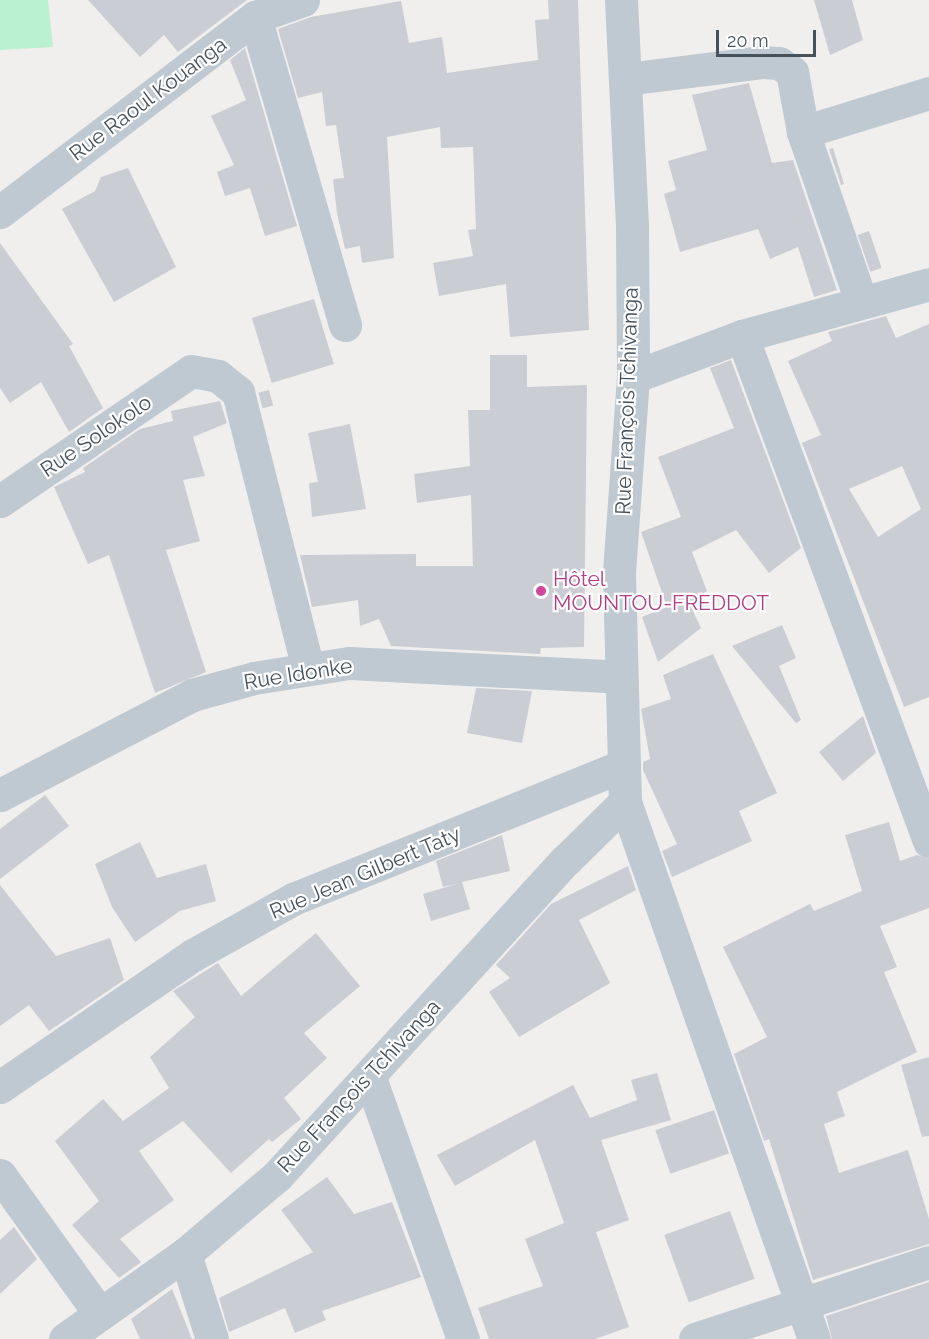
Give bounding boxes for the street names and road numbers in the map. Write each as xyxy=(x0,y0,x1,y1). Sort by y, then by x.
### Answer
street label: Rue Raoul Kouanga xyxy=(64,32,232,166)
street label: Rue François Tchivanga xyxy=(610,287,644,515)
street label: Rue Solokolo xyxy=(36,390,156,482)
street label: Rue Idonke xyxy=(242,653,354,695)
street label: Rue Jean Gilbert Taty xyxy=(265,821,465,925)
street label: Rue François Tchivanga xyxy=(272,994,446,1178)

